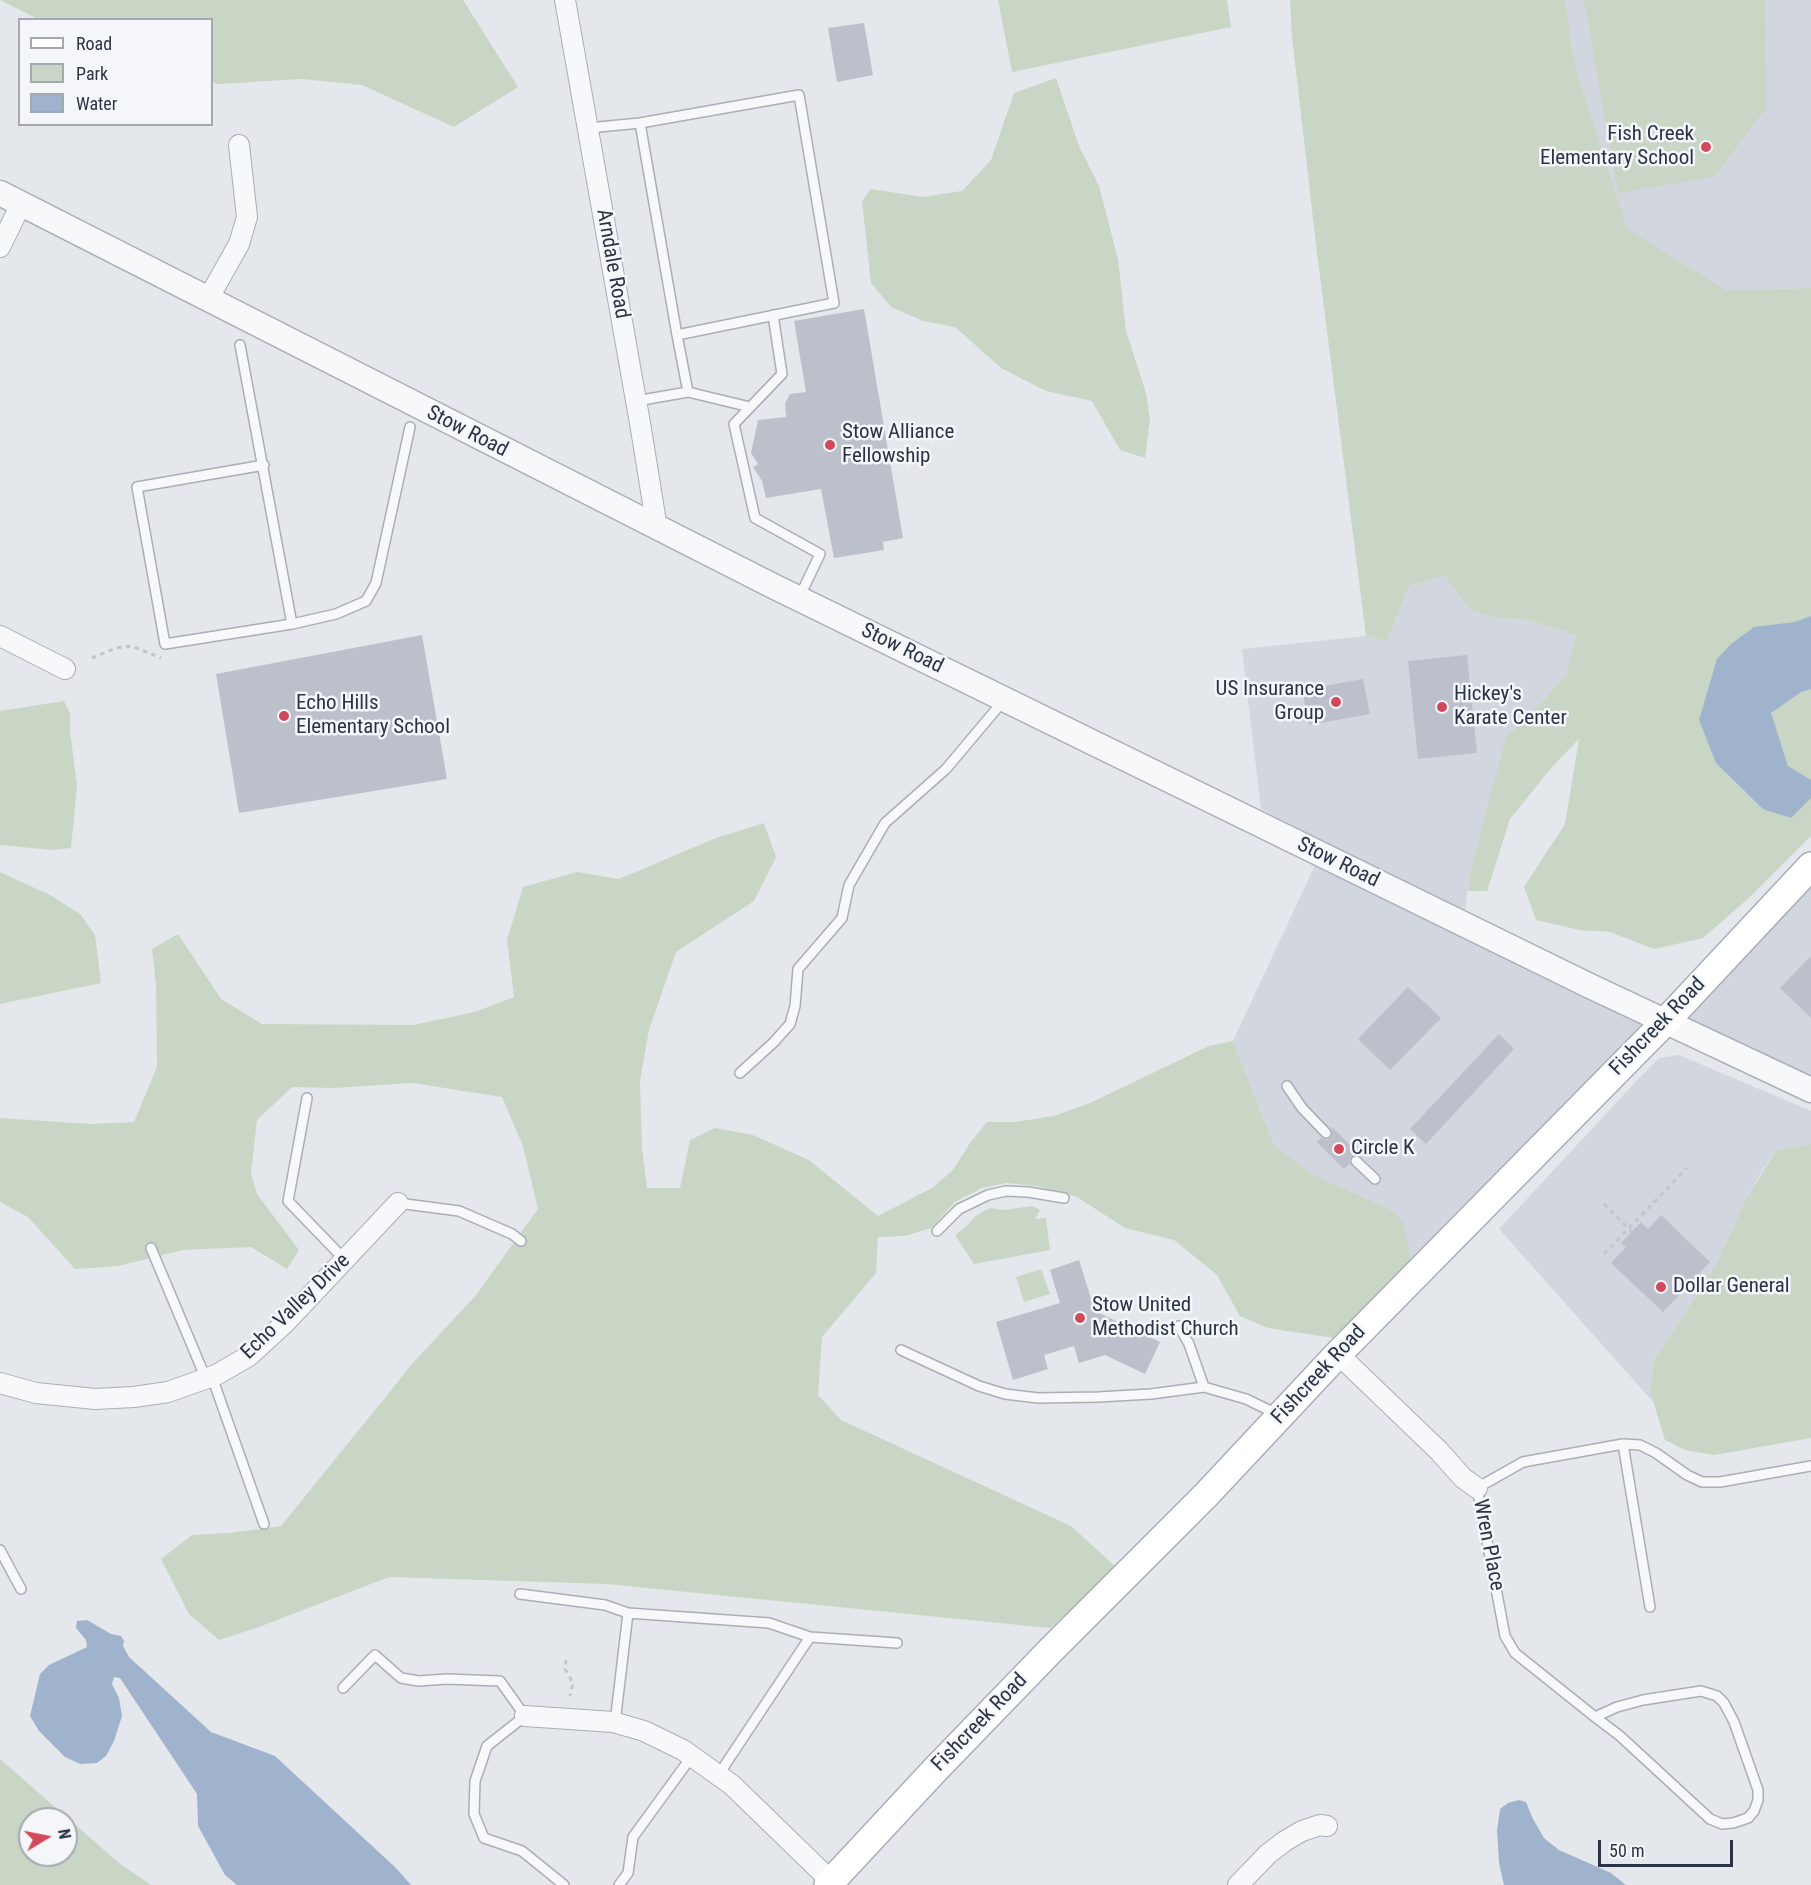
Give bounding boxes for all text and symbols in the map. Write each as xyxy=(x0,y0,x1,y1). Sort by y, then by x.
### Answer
legend xyxy=(18,18,213,126)
text: Road xyxy=(76,33,112,54)
text: Park xyxy=(76,63,108,84)
text: Water xyxy=(76,93,117,114)
place label: Fish Creek Elementary School xyxy=(1540,122,1694,172)
marker: Fish Creek Elementary School xyxy=(1699,140,1713,154)
street label: Arndale Road xyxy=(590,207,634,321)
street label: Stow Road xyxy=(422,401,512,463)
place label: Stow Alliance Fellowship xyxy=(842,420,954,470)
marker: Stow Alliance Fellowship xyxy=(823,438,837,452)
street label: Stow Road xyxy=(857,618,947,680)
place label: US Insurance Group xyxy=(1216,677,1324,727)
place label: Hickey's Karate Center xyxy=(1454,682,1567,732)
place label: Echo Hills Elementary School xyxy=(296,691,450,741)
marker: US Insurance Group xyxy=(1329,695,1343,709)
marker: Hickey's Karate Center xyxy=(1435,700,1449,714)
marker: Echo Hills Elementary School xyxy=(277,709,291,723)
street label: Stow Road xyxy=(1293,832,1383,894)
street label: Fishcreek Road xyxy=(1605,973,1711,1081)
place label: Circle K xyxy=(1351,1136,1415,1162)
marker: Circle K xyxy=(1332,1142,1346,1156)
street label: Echo Valley Drive xyxy=(236,1249,356,1365)
place label: Dollar General xyxy=(1673,1274,1790,1300)
marker: Dollar General xyxy=(1654,1280,1668,1294)
place label: Stow United Methodist Church xyxy=(1092,1293,1239,1343)
marker: Stow United Methodist Church xyxy=(1073,1311,1087,1325)
street label: Fishcreek Road xyxy=(1267,1320,1371,1430)
street label: Wren Place xyxy=(1467,1497,1509,1593)
street label: Fishcreek Road xyxy=(927,1669,1033,1777)
north arrow xyxy=(18,1807,78,1867)
text: N xyxy=(54,1828,74,1841)
scale bar xyxy=(1601,1828,1736,1866)
text: 50 m xyxy=(1609,1840,1644,1861)

